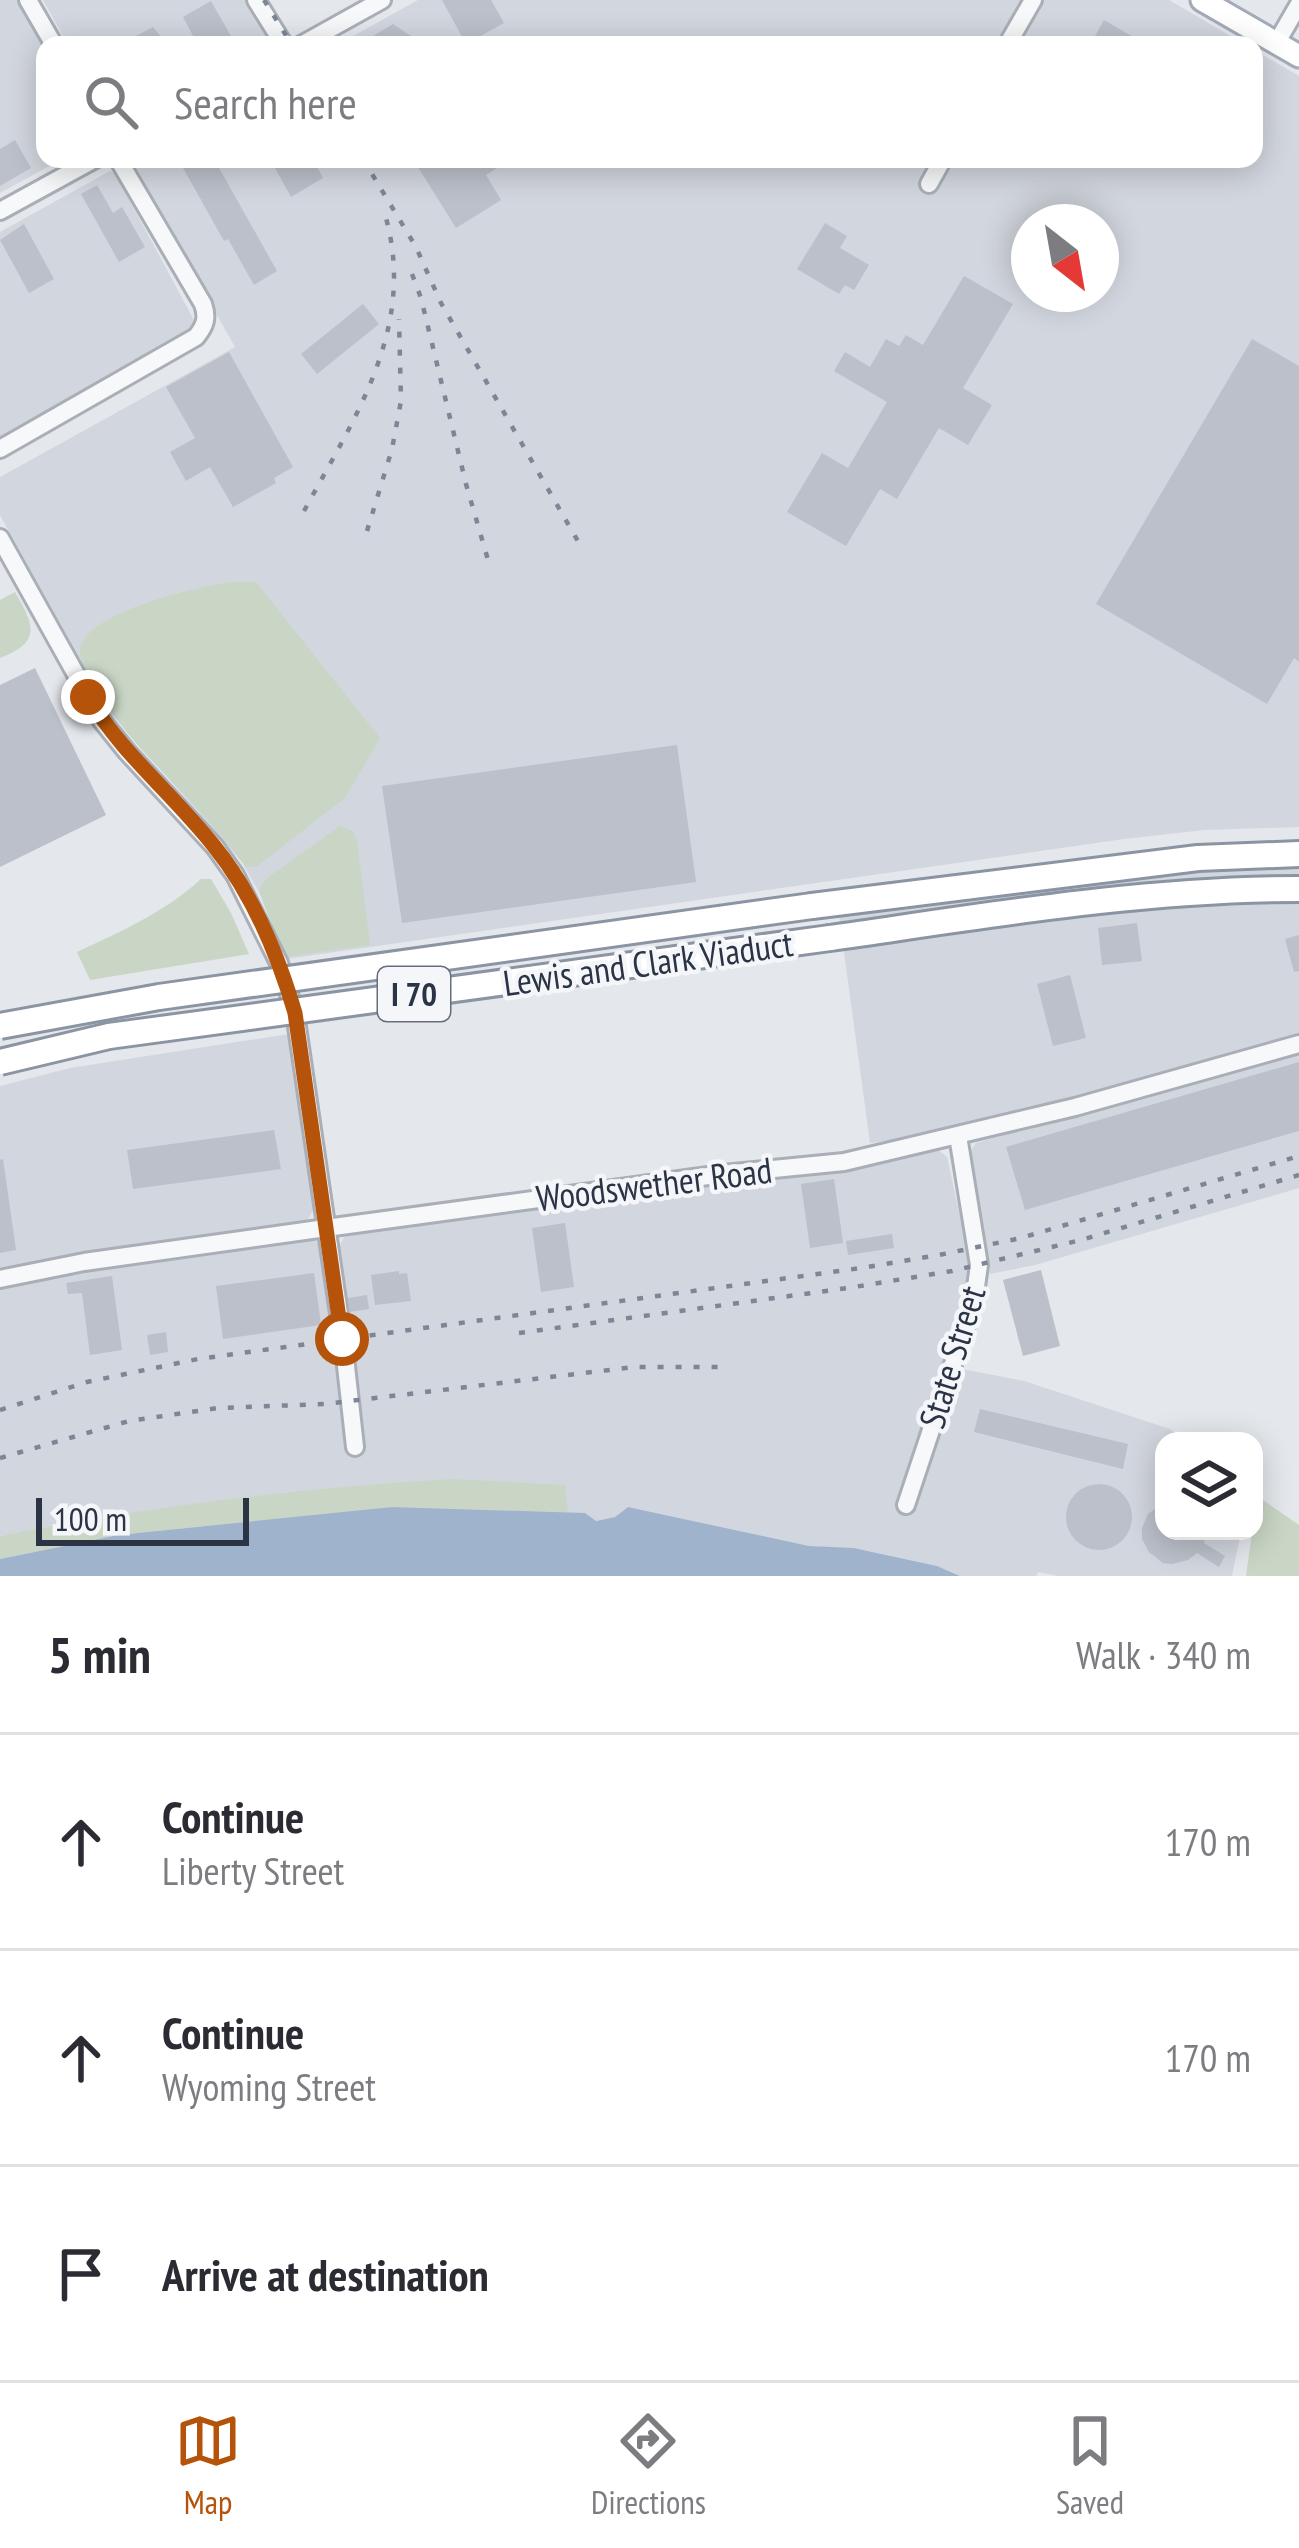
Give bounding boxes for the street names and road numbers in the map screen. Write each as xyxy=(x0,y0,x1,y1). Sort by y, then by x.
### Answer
street label: Lewis and Clark Viaduct xyxy=(500,919,796,1006)
road number: I 70 xyxy=(378,967,450,1021)
street label: Woodswether Road xyxy=(533,1146,774,1221)
street label: State Street xyxy=(908,1280,995,1434)

